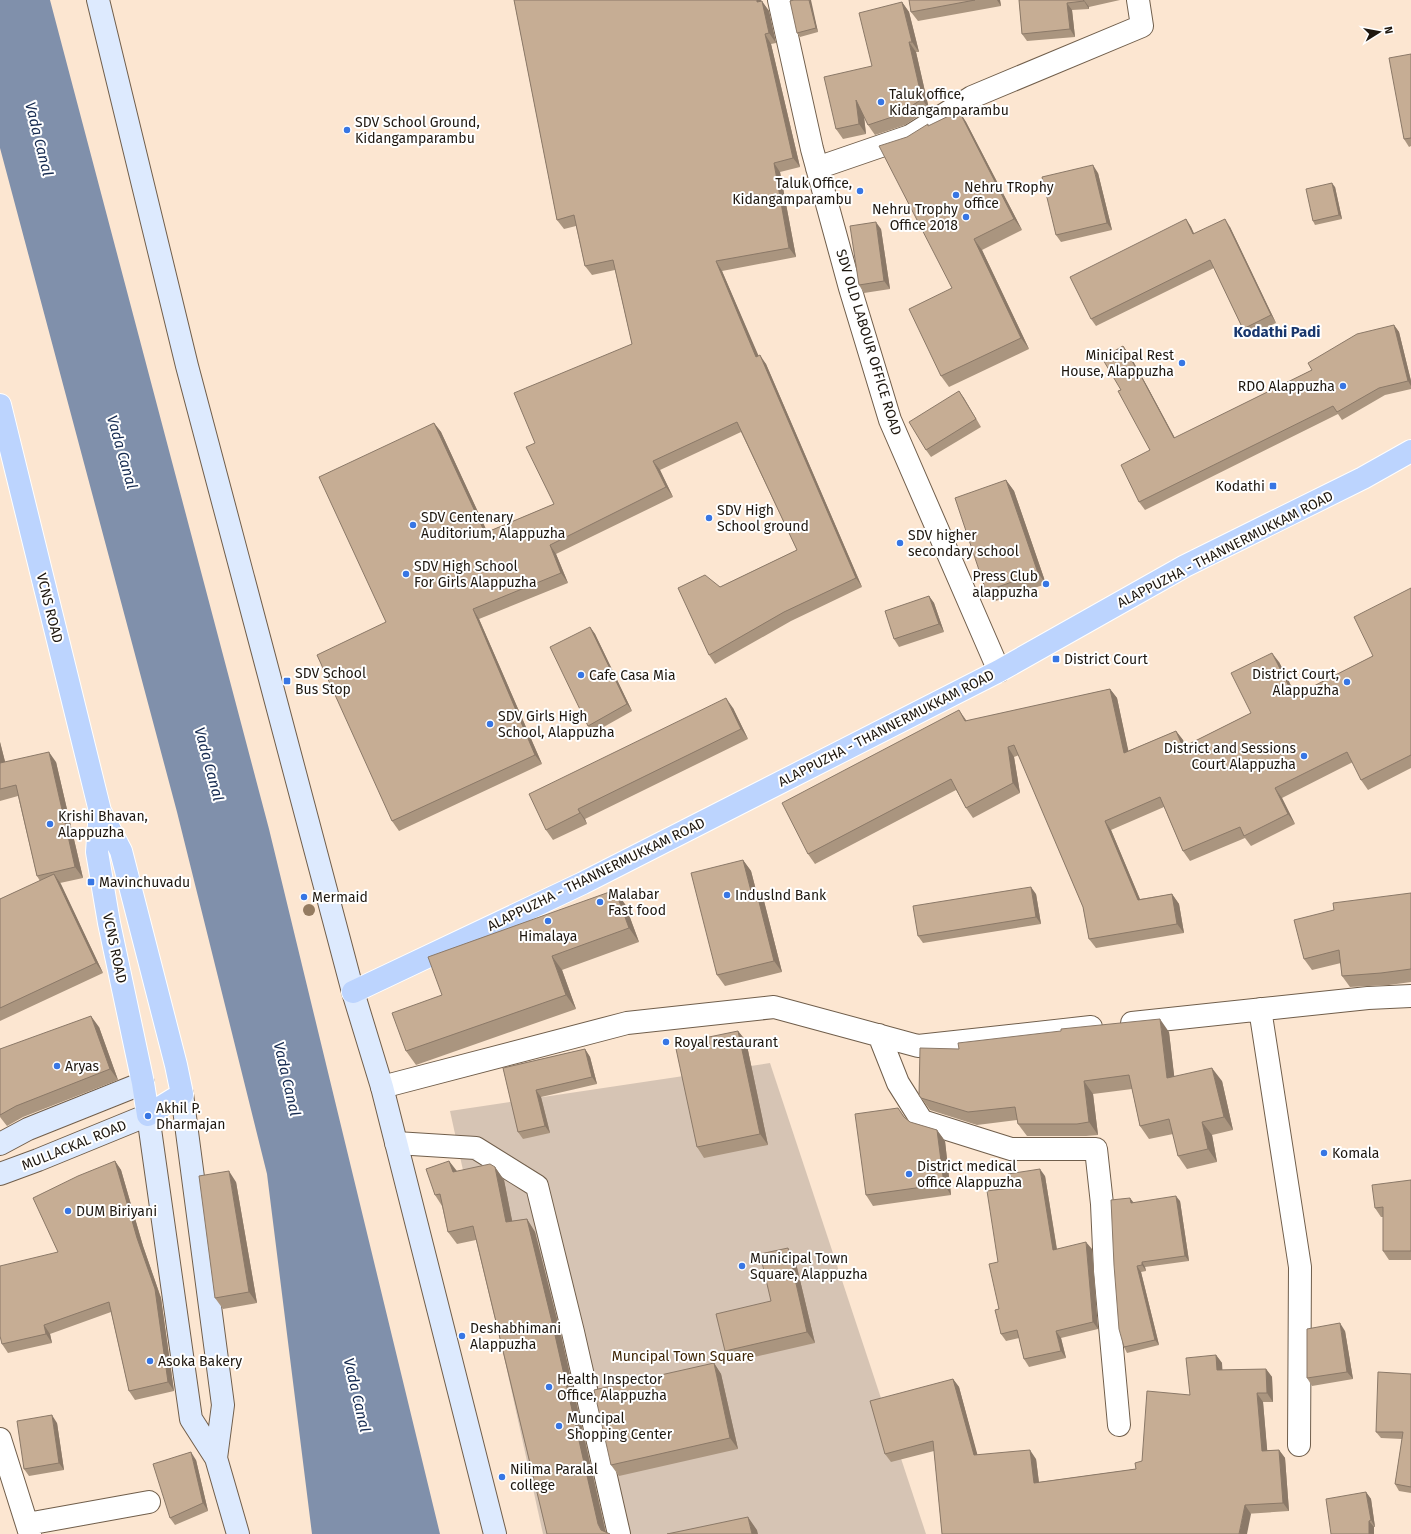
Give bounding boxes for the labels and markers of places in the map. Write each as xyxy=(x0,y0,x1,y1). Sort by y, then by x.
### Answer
place label: Taluk office, Kidangamparambu xyxy=(889,86,1009,119)
marker: Taluk office, Kidangamparambu xyxy=(876,97,886,107)
place label: SDV School Ground, Kidangamparambu xyxy=(355,114,480,147)
marker: SDV School Ground, Kidangamparambu xyxy=(342,125,352,135)
place label: Taluk Office, Kidangamparambu xyxy=(732,175,852,208)
place label: Nehru TRophy office xyxy=(964,179,1054,212)
marker: Taluk Office, Kidangamparambu xyxy=(855,186,865,196)
marker: Nehru TRophy office xyxy=(951,190,961,200)
place label: Nehru Trophy Office 2018 xyxy=(872,201,958,234)
marker: Nehru Trophy Office 2018 xyxy=(961,212,971,222)
place label: Minicipal Rest House, Alappuzha xyxy=(1061,347,1175,380)
marker: Minicipal Rest House, Alappuzha xyxy=(1177,358,1187,368)
place label: RDO Alappuzha xyxy=(1238,378,1335,395)
marker: RDO Alappuzha xyxy=(1338,381,1348,391)
place label: Kodathi xyxy=(1216,478,1265,495)
marker: Kodathi xyxy=(1268,481,1278,491)
place label: SDV High School ground xyxy=(717,502,809,535)
place label: SDV Centenary Auditorium, Alappuzha xyxy=(421,509,565,542)
marker: SDV High School ground xyxy=(704,513,714,523)
marker: SDV Centenary Auditorium, Alappuzha xyxy=(408,520,418,530)
place label: SDV higher secondary school xyxy=(908,527,1019,560)
marker: SDV higher secondary school xyxy=(895,538,905,548)
place label: SDV High School For Girls Alappuzha xyxy=(414,558,537,591)
place label: Press Club alappuzha xyxy=(972,568,1038,601)
marker: SDV High School For Girls Alappuzha xyxy=(401,569,411,579)
marker: Press Club alappuzha xyxy=(1041,579,1051,589)
place label: District Court xyxy=(1064,651,1149,668)
marker: District Court xyxy=(1051,654,1061,664)
place label: SDV School Bus Stop xyxy=(295,665,366,698)
place label: District Court, Alappuzha xyxy=(1252,666,1339,699)
place label: Cafe Casa Mia xyxy=(589,667,676,684)
marker: Cafe Casa Mia xyxy=(576,670,586,680)
marker: SDV School Bus Stop xyxy=(282,676,292,686)
marker: District Court, Alappuzha xyxy=(1342,677,1352,687)
place label: SDV Girls High School, Alappuzha xyxy=(498,708,615,741)
marker: SDV Girls High School, Alappuzha xyxy=(485,719,495,729)
place label: District and Sessions Court Alappuzha xyxy=(1164,740,1296,773)
marker: District and Sessions Court Alappuzha xyxy=(1299,751,1309,761)
place label: Krishi Bhavan, Alappuzha xyxy=(58,808,148,841)
marker: Krishi Bhavan, Alappuzha xyxy=(45,819,55,829)
place label: Mavinchuvadu xyxy=(99,874,190,891)
marker: Mavinchuvadu xyxy=(86,877,96,887)
place label: Malabar Fast food xyxy=(608,886,666,919)
place label: Induslnd Bank xyxy=(735,887,827,904)
place label: Mermaid xyxy=(312,889,368,906)
marker: Induslnd Bank xyxy=(722,890,732,900)
marker: Mermaid xyxy=(299,892,309,902)
marker: Malabar Fast food xyxy=(595,897,605,907)
marker: Himalaya xyxy=(543,916,553,926)
place label: Himalaya xyxy=(519,928,577,945)
place label: Royal restaurant xyxy=(674,1034,779,1051)
marker: Royal restaurant xyxy=(661,1037,671,1047)
place label: Aryas xyxy=(65,1058,100,1075)
marker: Aryas xyxy=(52,1061,62,1071)
place label: Akhil P. Dharmajan xyxy=(156,1100,225,1133)
marker: Akhil P. Dharmajan xyxy=(143,1111,153,1121)
place label: Komala xyxy=(1332,1145,1379,1162)
marker: Komala xyxy=(1319,1148,1329,1158)
place label: District medical office Alappuzha xyxy=(917,1158,1022,1191)
marker: District medical office Alappuzha xyxy=(904,1169,914,1179)
place label: DUM Biriyani xyxy=(76,1203,157,1220)
marker: DUM Biriyani xyxy=(63,1206,73,1216)
place label: Municipal Town Square, Alappuzha xyxy=(750,1250,868,1283)
marker: Municipal Town Square, Alappuzha xyxy=(737,1261,747,1271)
place label: Deshabhimani Alappuzha xyxy=(470,1320,561,1353)
marker: Deshabhimani Alappuzha xyxy=(457,1331,467,1341)
place label: Asoka Bakery xyxy=(158,1353,242,1370)
marker: Asoka Bakery xyxy=(145,1356,155,1366)
place label: Health Inspector Office, Alappuzha xyxy=(557,1371,667,1404)
marker: Health Inspector Office, Alappuzha xyxy=(544,1382,554,1392)
place label: Muncipal Shopping Center xyxy=(567,1410,673,1443)
marker: Muncipal Shopping Center xyxy=(554,1421,564,1431)
place label: Nilima Paralal college xyxy=(510,1461,598,1494)
marker: Nilima Paralal college xyxy=(497,1472,507,1482)

